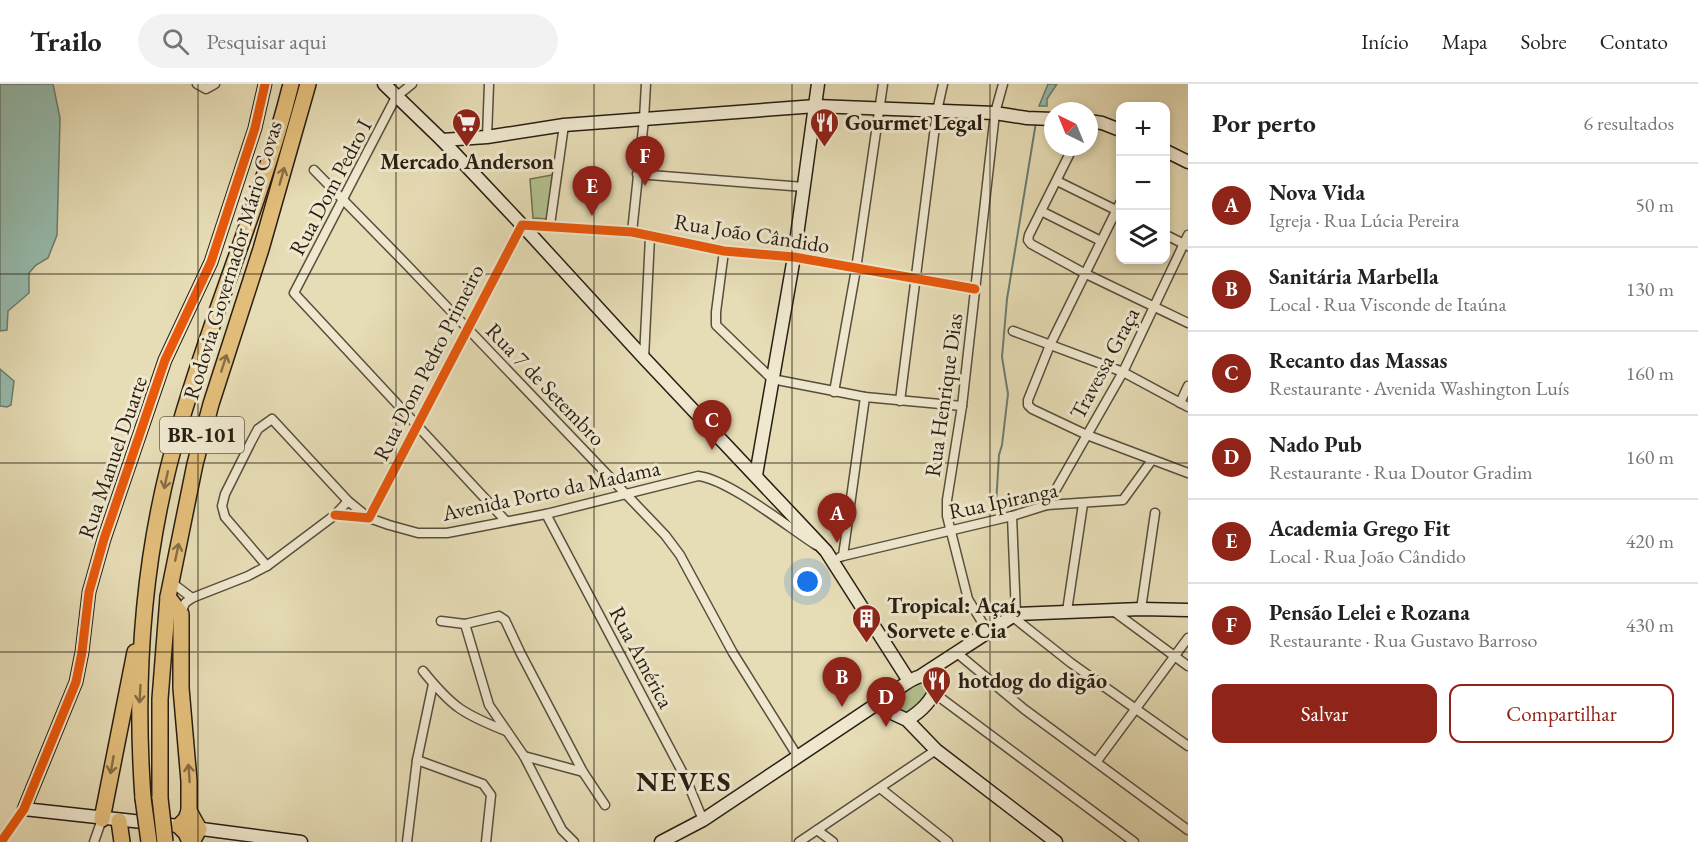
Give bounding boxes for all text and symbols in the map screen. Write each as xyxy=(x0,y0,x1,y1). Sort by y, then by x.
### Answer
search box xyxy=(138,14,558,68)
text: Trailo xyxy=(30,23,102,59)
icon: search xyxy=(159,25,192,58)
text: Pesquisar aqui xyxy=(207,27,327,56)
text: Início xyxy=(1361,28,1409,55)
text: Mapa xyxy=(1442,28,1487,55)
text: Sobre xyxy=(1520,28,1567,55)
text: Contato xyxy=(1600,28,1668,55)
north arrow xyxy=(1044,102,1098,156)
map controls xyxy=(1116,102,1170,264)
button: + xyxy=(1116,102,1170,156)
supermarket icon: Mercado Anderson xyxy=(451,106,483,148)
restaurant icon: Gourmet Legal xyxy=(808,106,840,148)
text: Por perto xyxy=(1212,106,1316,140)
place label: Gourmet Legal xyxy=(845,108,983,137)
text: 6 resultados xyxy=(1583,110,1674,136)
street label: Rua Dom Pedro I xyxy=(282,114,379,260)
street label: Rodovia Governador Mário Covas xyxy=(176,117,289,403)
pin: F xyxy=(626,136,664,186)
place label: Mercado Anderson xyxy=(380,147,555,176)
button: − xyxy=(1116,156,1170,210)
pin: E xyxy=(572,166,612,216)
one-way arrow xyxy=(277,167,288,186)
text: Nova Vida xyxy=(1269,178,1365,207)
text: A xyxy=(1224,192,1239,218)
text: 50 m xyxy=(1635,192,1674,218)
street label: Rua João Cândido xyxy=(672,207,832,260)
text: Igreja · Rua Lúcia Pereira xyxy=(1269,207,1459,233)
button: layers xyxy=(1116,210,1170,264)
street label: Rua Dom Pedro Primeiro xyxy=(366,259,491,465)
text: Sanitária Marbella xyxy=(1269,262,1439,291)
text: B xyxy=(1225,276,1238,302)
text: 130 m xyxy=(1626,276,1674,302)
text: Local · Rua Visconde de Itaúna xyxy=(1269,291,1507,317)
street label: Travessa Graça xyxy=(1063,302,1146,424)
street label: Rua Henrique Dias xyxy=(918,311,969,479)
street label: Rua 7 de Setembro xyxy=(479,317,612,452)
text: Recanto das Massas xyxy=(1269,346,1448,375)
one-way arrow xyxy=(220,354,231,373)
text: C xyxy=(1224,360,1239,386)
text: 160 m xyxy=(1626,360,1674,386)
street label: Rua Manuel Duarte xyxy=(71,372,154,542)
text: Restaurante · Avenida Washington Luís xyxy=(1269,375,1569,401)
pin: C xyxy=(692,400,732,450)
road number: BR-101 xyxy=(160,417,244,453)
text: Nado Pub xyxy=(1269,430,1362,459)
text: D xyxy=(1224,444,1239,470)
text: 160 m xyxy=(1626,444,1674,470)
street label: Avenida Porto da Madama xyxy=(438,453,663,528)
text: Restaurante · Rua Doutor Gradim xyxy=(1269,459,1533,485)
one-way arrow xyxy=(160,470,171,489)
street label: Rua Ipiranga xyxy=(946,475,1061,526)
pin: A xyxy=(818,494,856,543)
text: Academia Grego Fit xyxy=(1269,514,1450,543)
text: E xyxy=(1226,528,1237,554)
text: 420 m xyxy=(1626,528,1674,554)
one-way arrow xyxy=(172,542,183,562)
text: Local · Rua João Cândido xyxy=(1269,543,1466,569)
your location xyxy=(793,567,822,596)
place label: Tropical: Açaí, Sorvete e Cia xyxy=(887,591,1021,645)
text: Pensão Lelei e Rozana xyxy=(1269,598,1470,627)
street label: Rua América xyxy=(603,601,681,713)
building icon: Tropical: Açaí, Sorvete e Cia xyxy=(850,602,882,644)
text: F xyxy=(1226,612,1237,638)
text: 430 m xyxy=(1626,612,1674,638)
text: Restaurante · Rua Gustavo Barroso xyxy=(1269,627,1537,653)
pin: B xyxy=(822,658,862,707)
restaurant icon: hotdog do digão xyxy=(921,664,953,706)
place label: hotdog do digão xyxy=(958,666,1107,695)
pin: D xyxy=(866,678,906,727)
one-way arrow xyxy=(135,683,146,703)
button: Salvar xyxy=(1212,684,1437,743)
button: Compartilhar xyxy=(1449,684,1674,743)
one-way arrow xyxy=(107,755,118,775)
district label: NEVES xyxy=(636,763,732,799)
one-way arrow xyxy=(183,764,194,784)

